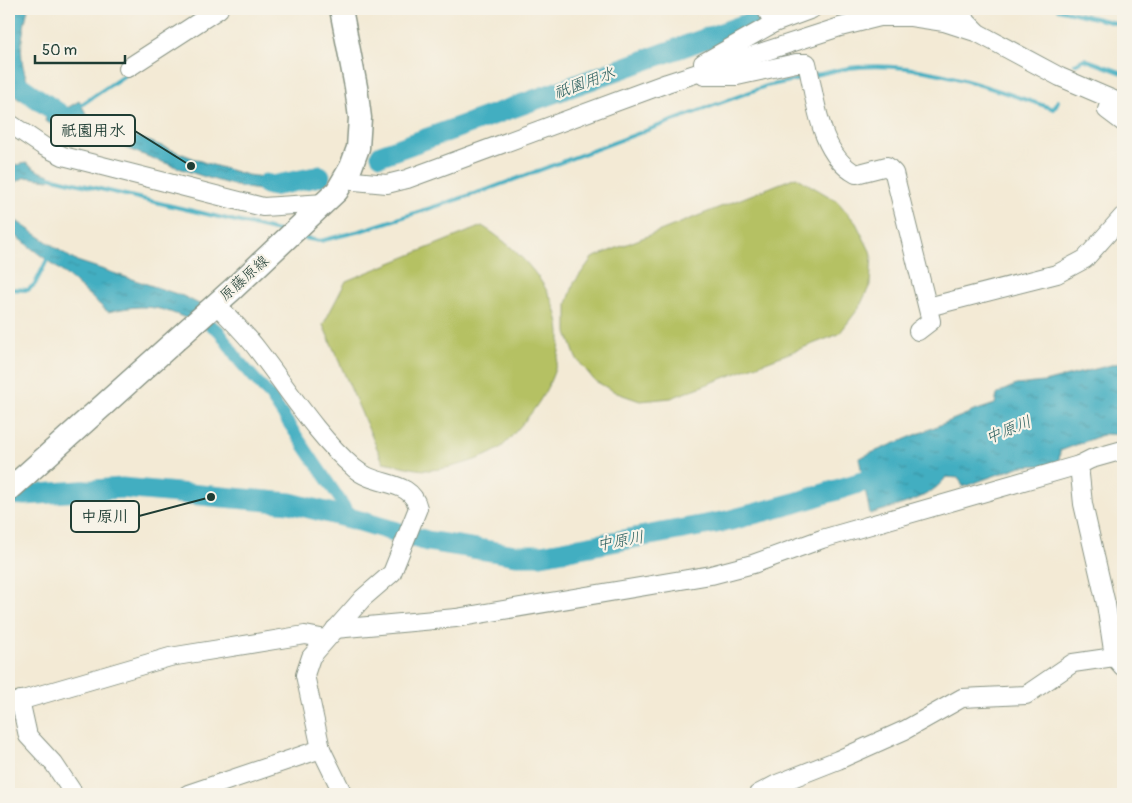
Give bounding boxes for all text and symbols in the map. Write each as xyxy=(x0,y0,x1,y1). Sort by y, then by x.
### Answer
scale bar xyxy=(35,32,125,64)
text: 50 m xyxy=(42,41,77,60)
water label: 祇園用水 xyxy=(551,63,618,103)
callout: 祇園用水 xyxy=(51,115,135,146)
text: 祇園用水 xyxy=(61,121,126,141)
street label: 原藤原線 xyxy=(216,251,273,306)
water label: 中原川 xyxy=(982,412,1034,448)
callout: 中原川 xyxy=(71,501,139,532)
text: 中原川 xyxy=(81,507,129,527)
water label: 中原川 xyxy=(595,527,646,555)

